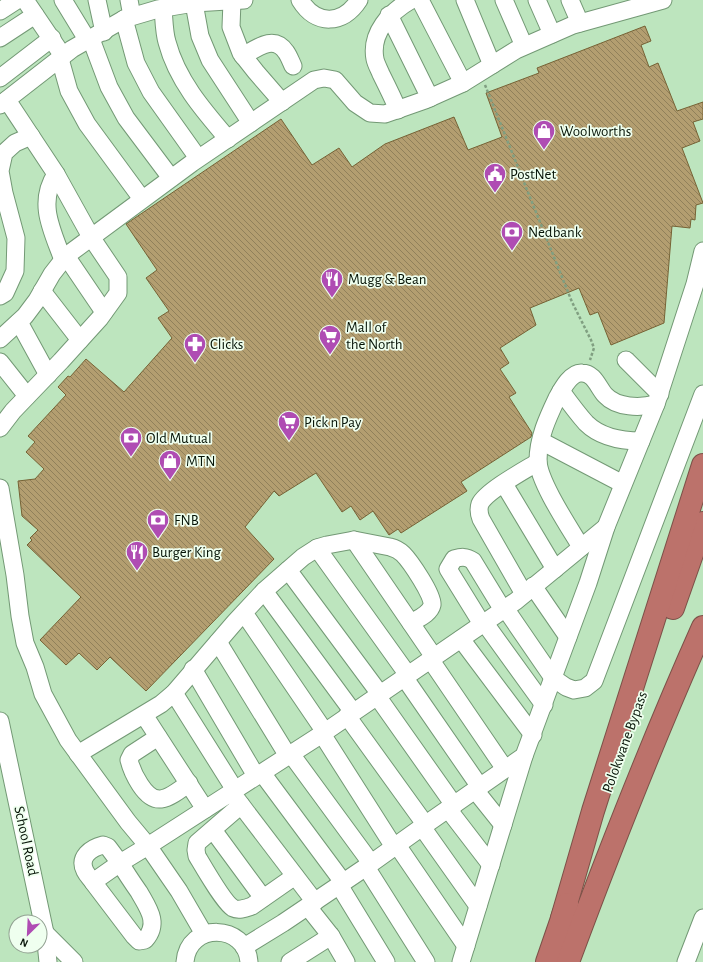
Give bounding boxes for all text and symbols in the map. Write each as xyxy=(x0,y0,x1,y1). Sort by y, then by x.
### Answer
shop icon: Woolworths xyxy=(531,118,557,151)
place label: Woolworths xyxy=(560,124,631,139)
public building icon: PostNet xyxy=(482,161,508,194)
place label: PostNet xyxy=(510,167,556,182)
bank icon: Nedbank xyxy=(499,219,525,252)
place label: Nedbank xyxy=(528,225,582,240)
restaurant icon: Mugg & Bean xyxy=(319,266,345,299)
place label: Mugg & Bean xyxy=(348,272,427,287)
place label: Mall of the North xyxy=(346,320,403,352)
supermarket icon: Mall of the North xyxy=(317,323,343,356)
pharmacy icon: Clicks xyxy=(182,331,208,364)
place label: Clicks xyxy=(210,337,243,352)
supermarket icon: Pick n Pay xyxy=(276,409,302,442)
place label: Pick n Pay xyxy=(304,415,362,430)
bank icon: Old Mutual xyxy=(118,425,144,458)
place label: Old Mutual xyxy=(146,431,212,446)
shop icon: MTN xyxy=(157,448,183,481)
place label: MTN xyxy=(186,454,215,469)
bank icon: FNB xyxy=(145,507,171,540)
place label: FNB xyxy=(174,513,199,528)
restaurant icon: Burger King xyxy=(124,539,150,572)
place label: Burger King xyxy=(152,545,222,560)
street label: Polokwane Bypass xyxy=(600,689,650,795)
street label: School Road xyxy=(11,805,41,878)
north arrow xyxy=(8,914,48,954)
text: N xyxy=(18,936,30,949)

